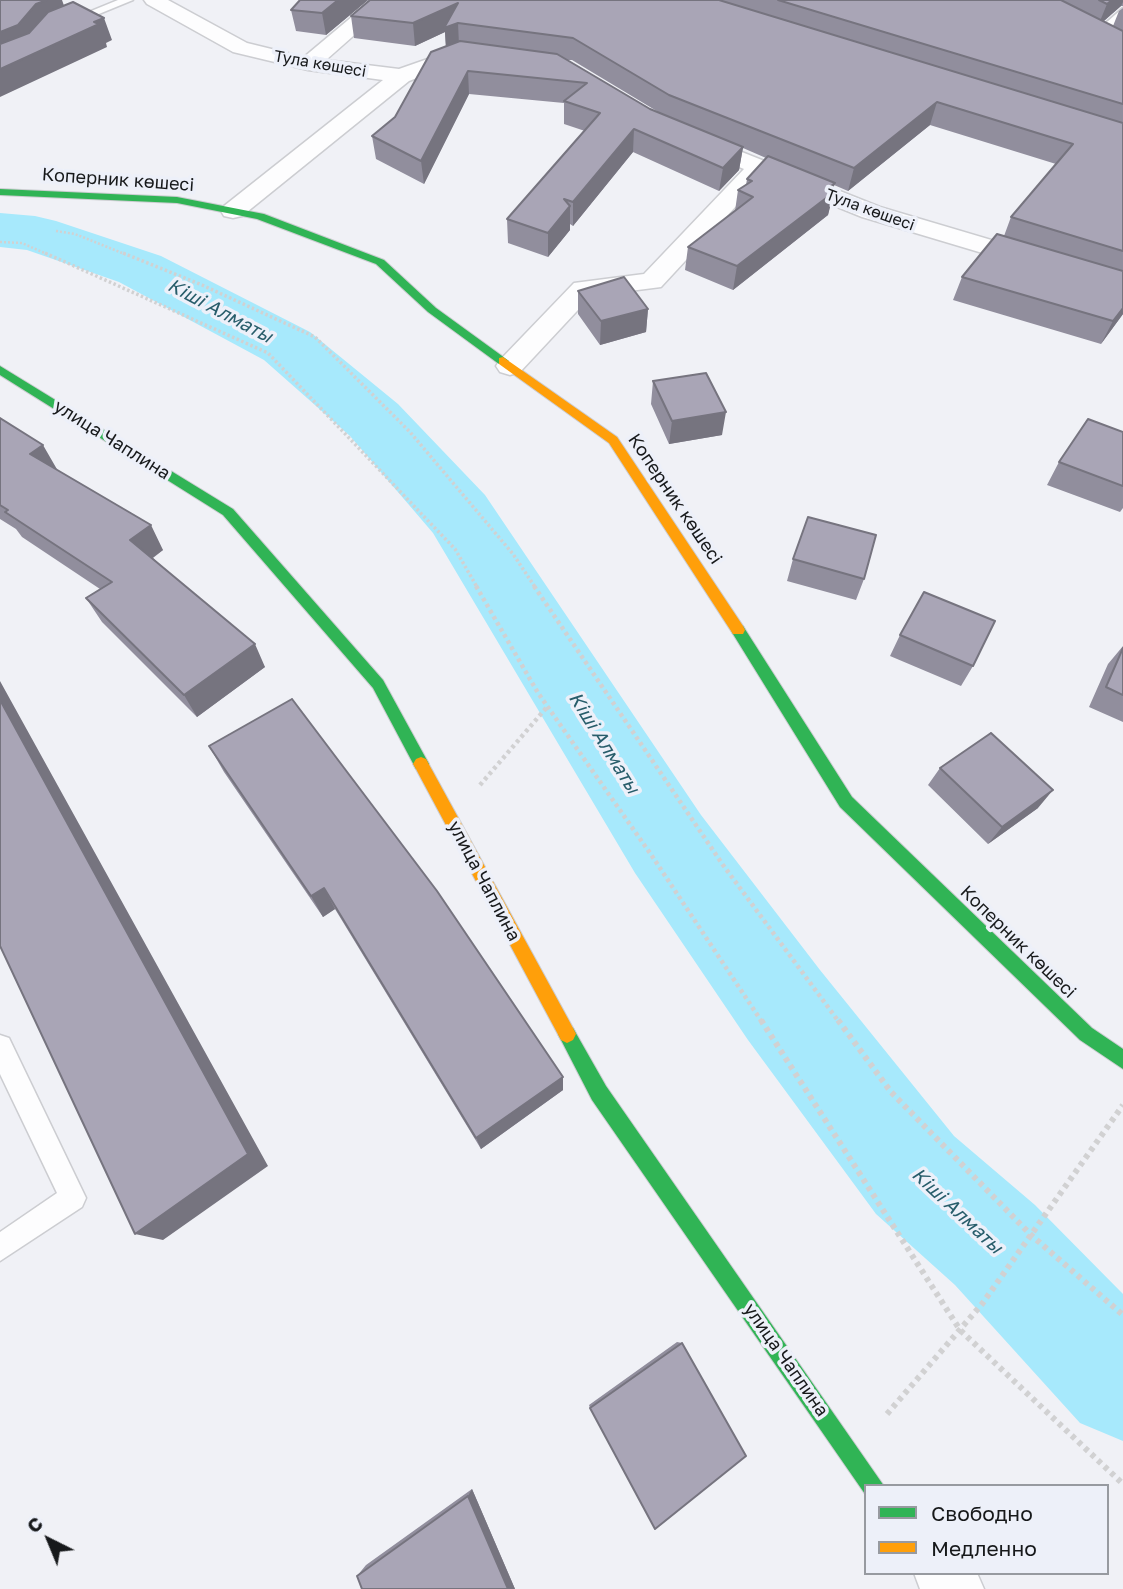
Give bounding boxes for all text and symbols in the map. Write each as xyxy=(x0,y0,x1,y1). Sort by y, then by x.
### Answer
street label: Тула көшесі xyxy=(272,46,368,82)
street label: Коперник көшесі xyxy=(41,164,195,196)
street label: Тула көшесі xyxy=(823,185,917,235)
water label: Кіші Алматы xyxy=(164,274,276,348)
street label: улица Чаплина xyxy=(50,396,174,484)
street label: Коперник көшесі xyxy=(623,430,727,568)
water label: Кіші Алматы xyxy=(564,688,644,798)
street label: улица Чаплина xyxy=(443,817,525,945)
street label: Коперник көшесі xyxy=(956,881,1080,1003)
water label: Кіші Алматы xyxy=(907,1163,1007,1259)
street label: улица Чаплина xyxy=(739,1299,833,1421)
legend xyxy=(864,1484,1109,1575)
text: Свободно xyxy=(931,1500,1033,1526)
north arrow xyxy=(14,1505,84,1575)
text: С xyxy=(22,1511,47,1537)
text: Медленно xyxy=(931,1535,1037,1561)

